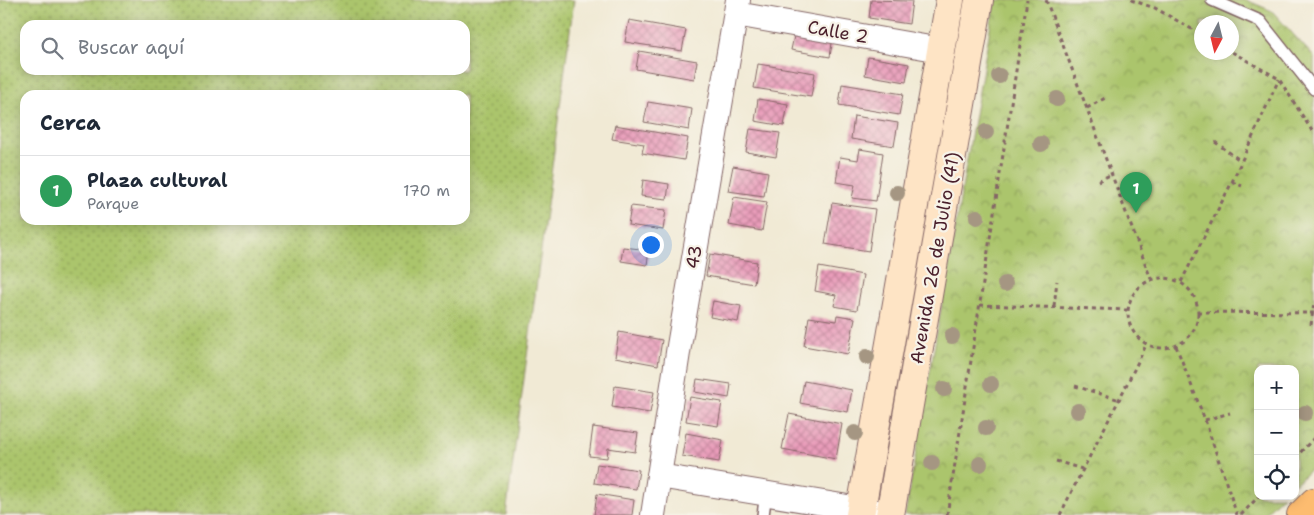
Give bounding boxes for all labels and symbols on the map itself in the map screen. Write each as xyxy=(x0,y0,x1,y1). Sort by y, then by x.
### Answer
street label: Calle 2 xyxy=(806,15,870,49)
north arrow xyxy=(1194,15,1239,60)
street label: Avenida 26 de Julio (41) xyxy=(905,150,965,366)
pin: 1 xyxy=(1120,172,1152,213)
your location xyxy=(638,232,664,258)
street label: 43 xyxy=(680,243,708,271)

